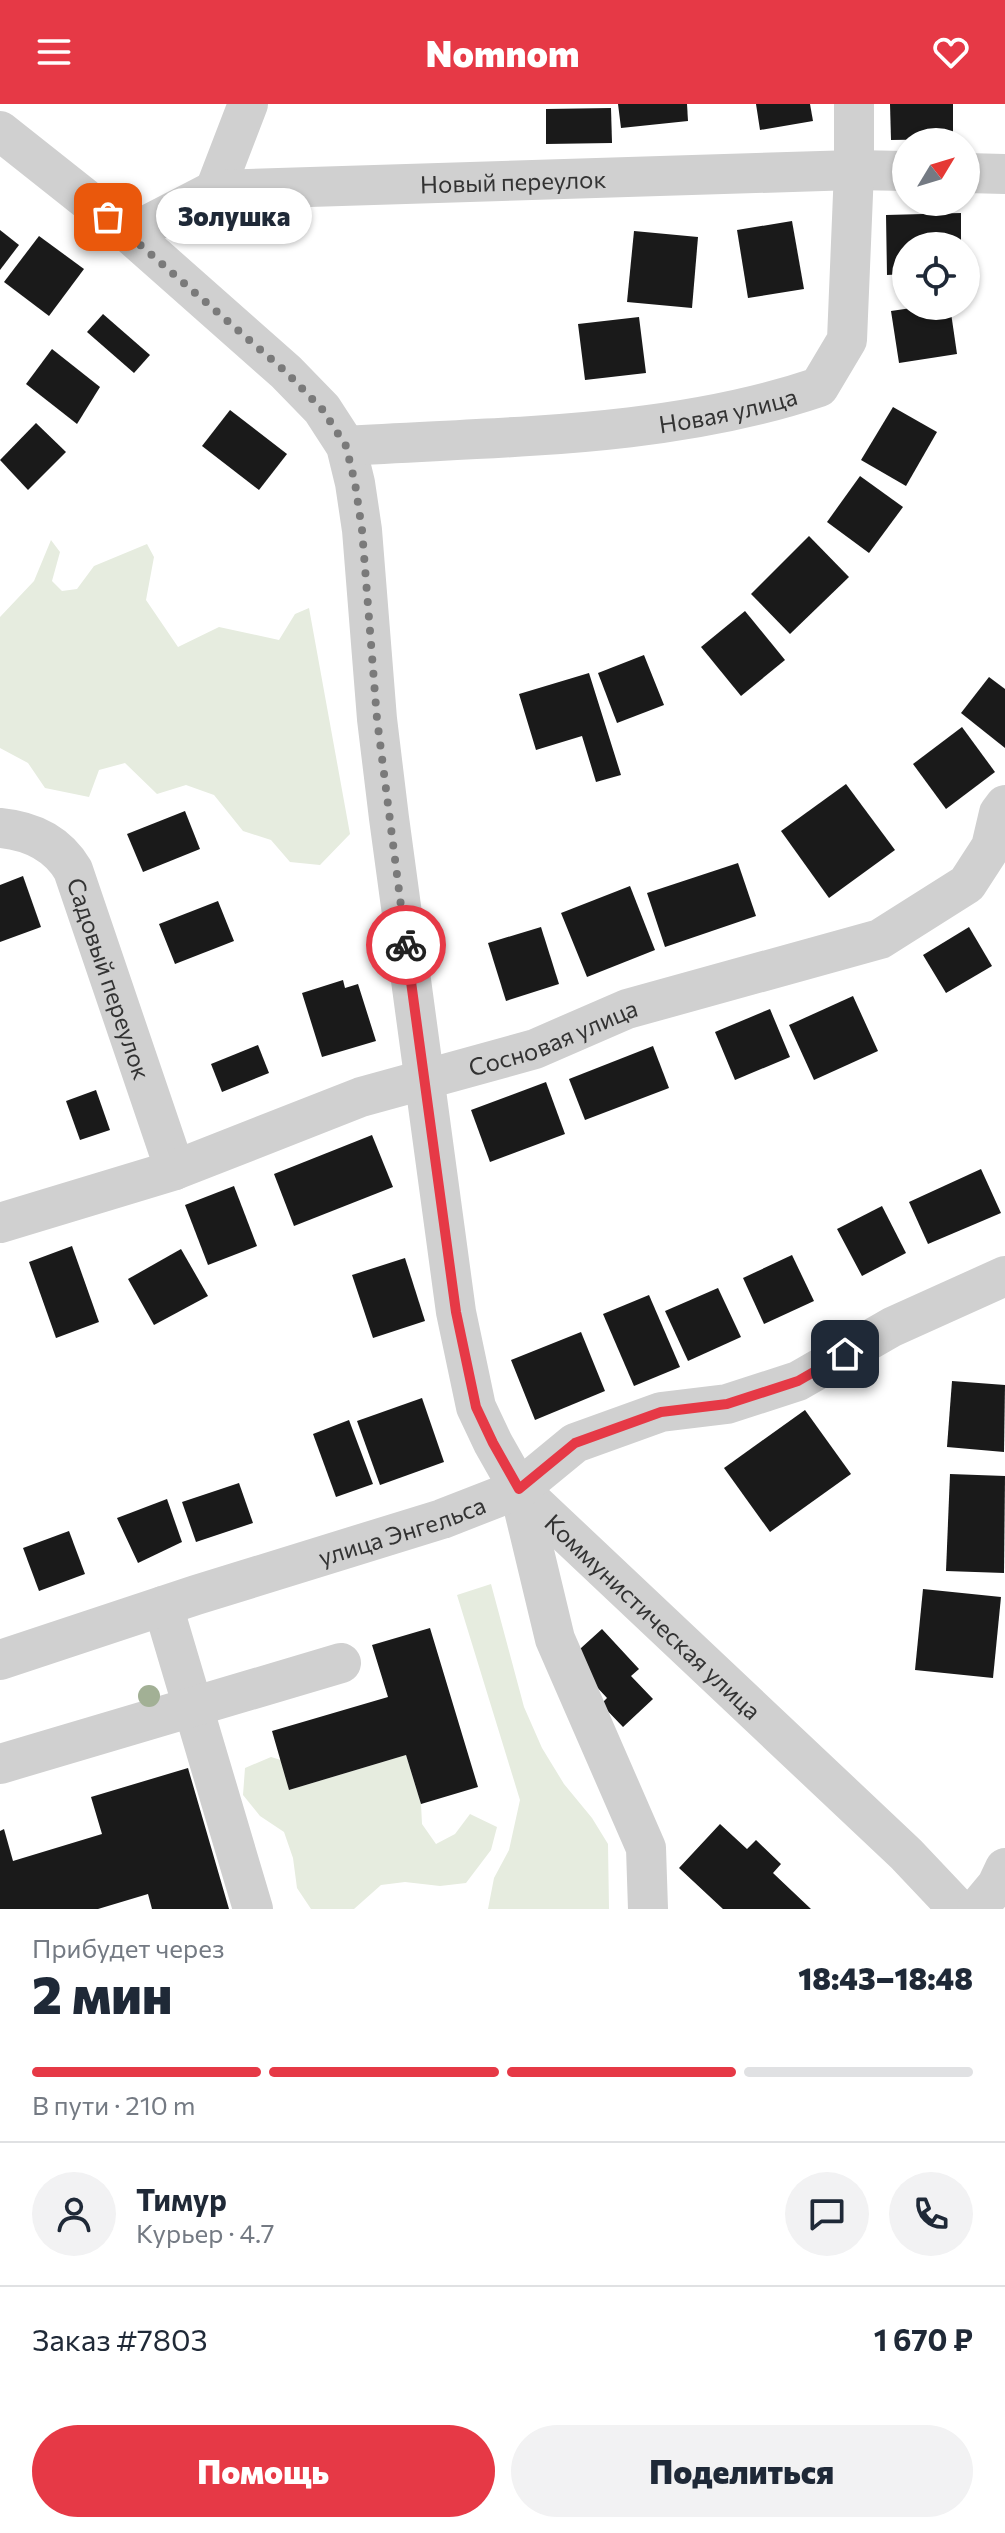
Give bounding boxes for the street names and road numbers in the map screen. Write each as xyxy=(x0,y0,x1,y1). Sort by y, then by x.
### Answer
street label: Новый переулок xyxy=(420,163,607,198)
street label: Новая улица xyxy=(657,380,800,438)
street label: Садовый переулок xyxy=(62,874,158,1083)
street label: Сосновая улица xyxy=(465,992,640,1081)
street label: улица Энгельса xyxy=(314,1489,489,1571)
street label: Коммунистическая улица xyxy=(540,1507,768,1725)

